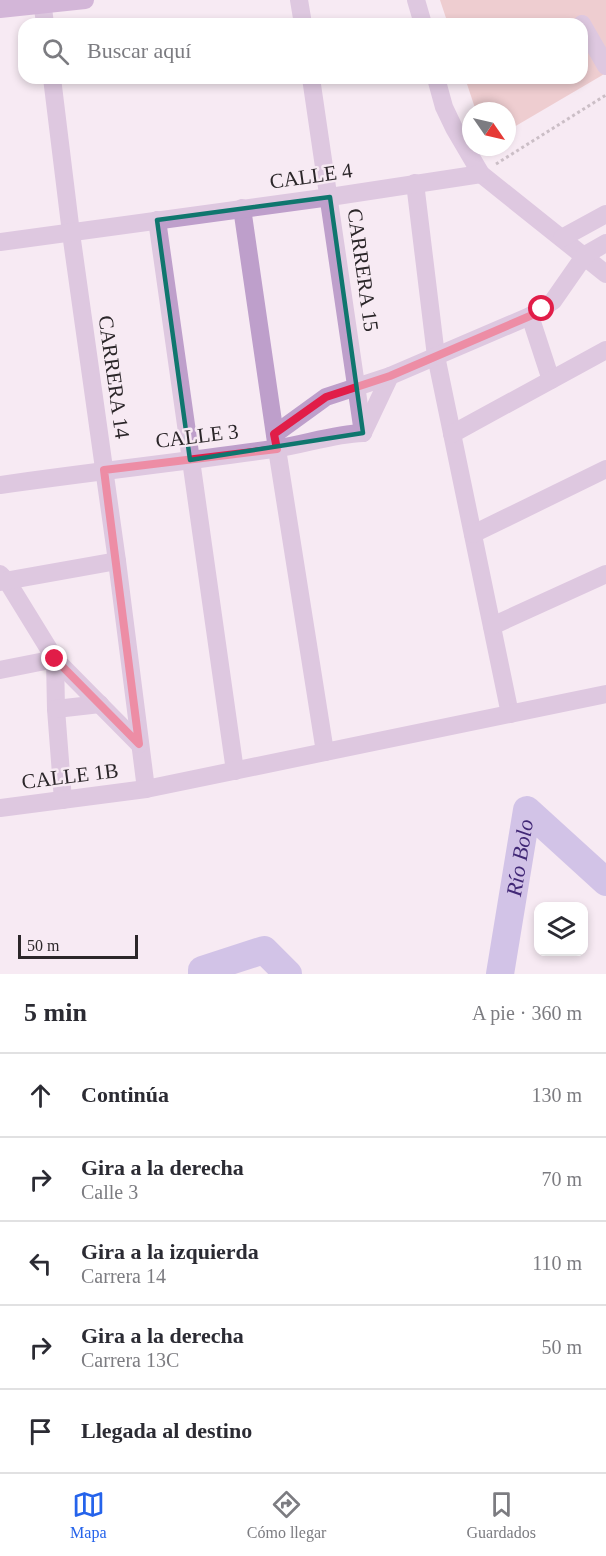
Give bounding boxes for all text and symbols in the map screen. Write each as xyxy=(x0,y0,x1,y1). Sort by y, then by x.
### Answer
search box xyxy=(18,18,588,84)
icon: search xyxy=(39,35,72,68)
text: Buscar aquí xyxy=(87,38,191,63)
north arrow xyxy=(462,102,516,156)
street label: CALLE 4 xyxy=(268,158,354,194)
street label: CARRERA 15 xyxy=(342,207,384,333)
route start xyxy=(528,295,554,321)
street label: CARRERA 14 xyxy=(93,314,135,441)
street label: CALLE 3 xyxy=(154,419,240,453)
route end xyxy=(41,645,67,671)
street label: CALLE 1B xyxy=(20,758,120,794)
water label: Río Bolo xyxy=(500,817,538,899)
map controls xyxy=(534,902,588,956)
button: layers xyxy=(534,902,588,956)
scale bar xyxy=(18,932,138,959)
text: 50 m xyxy=(27,937,59,954)
text: 5 min xyxy=(24,998,87,1027)
text: A pie · 360 m xyxy=(472,1002,582,1024)
icon: ahead xyxy=(24,1079,57,1112)
text: Continúa xyxy=(81,1082,169,1107)
text: 130 m xyxy=(531,1084,582,1106)
text: Gira a la derecha xyxy=(81,1155,244,1180)
icon: right xyxy=(24,1163,57,1196)
text: 70 m xyxy=(541,1168,582,1190)
text: Calle 3 xyxy=(81,1181,138,1203)
text: Gira a la izquierda xyxy=(81,1239,259,1264)
icon: left xyxy=(24,1247,57,1280)
text: 110 m xyxy=(532,1252,582,1274)
text: Carrera 14 xyxy=(81,1265,166,1287)
text: Gira a la derecha xyxy=(81,1323,244,1348)
icon: right xyxy=(24,1331,57,1364)
text: 50 m xyxy=(541,1336,582,1358)
text: Carrera 13C xyxy=(81,1349,179,1371)
icon: arrive xyxy=(24,1415,57,1448)
text: Llegada al destino xyxy=(81,1418,252,1443)
tab: Mapa xyxy=(70,1488,107,1542)
tab: Cómo llegar xyxy=(247,1488,326,1542)
tab: Guardados xyxy=(467,1488,536,1542)

